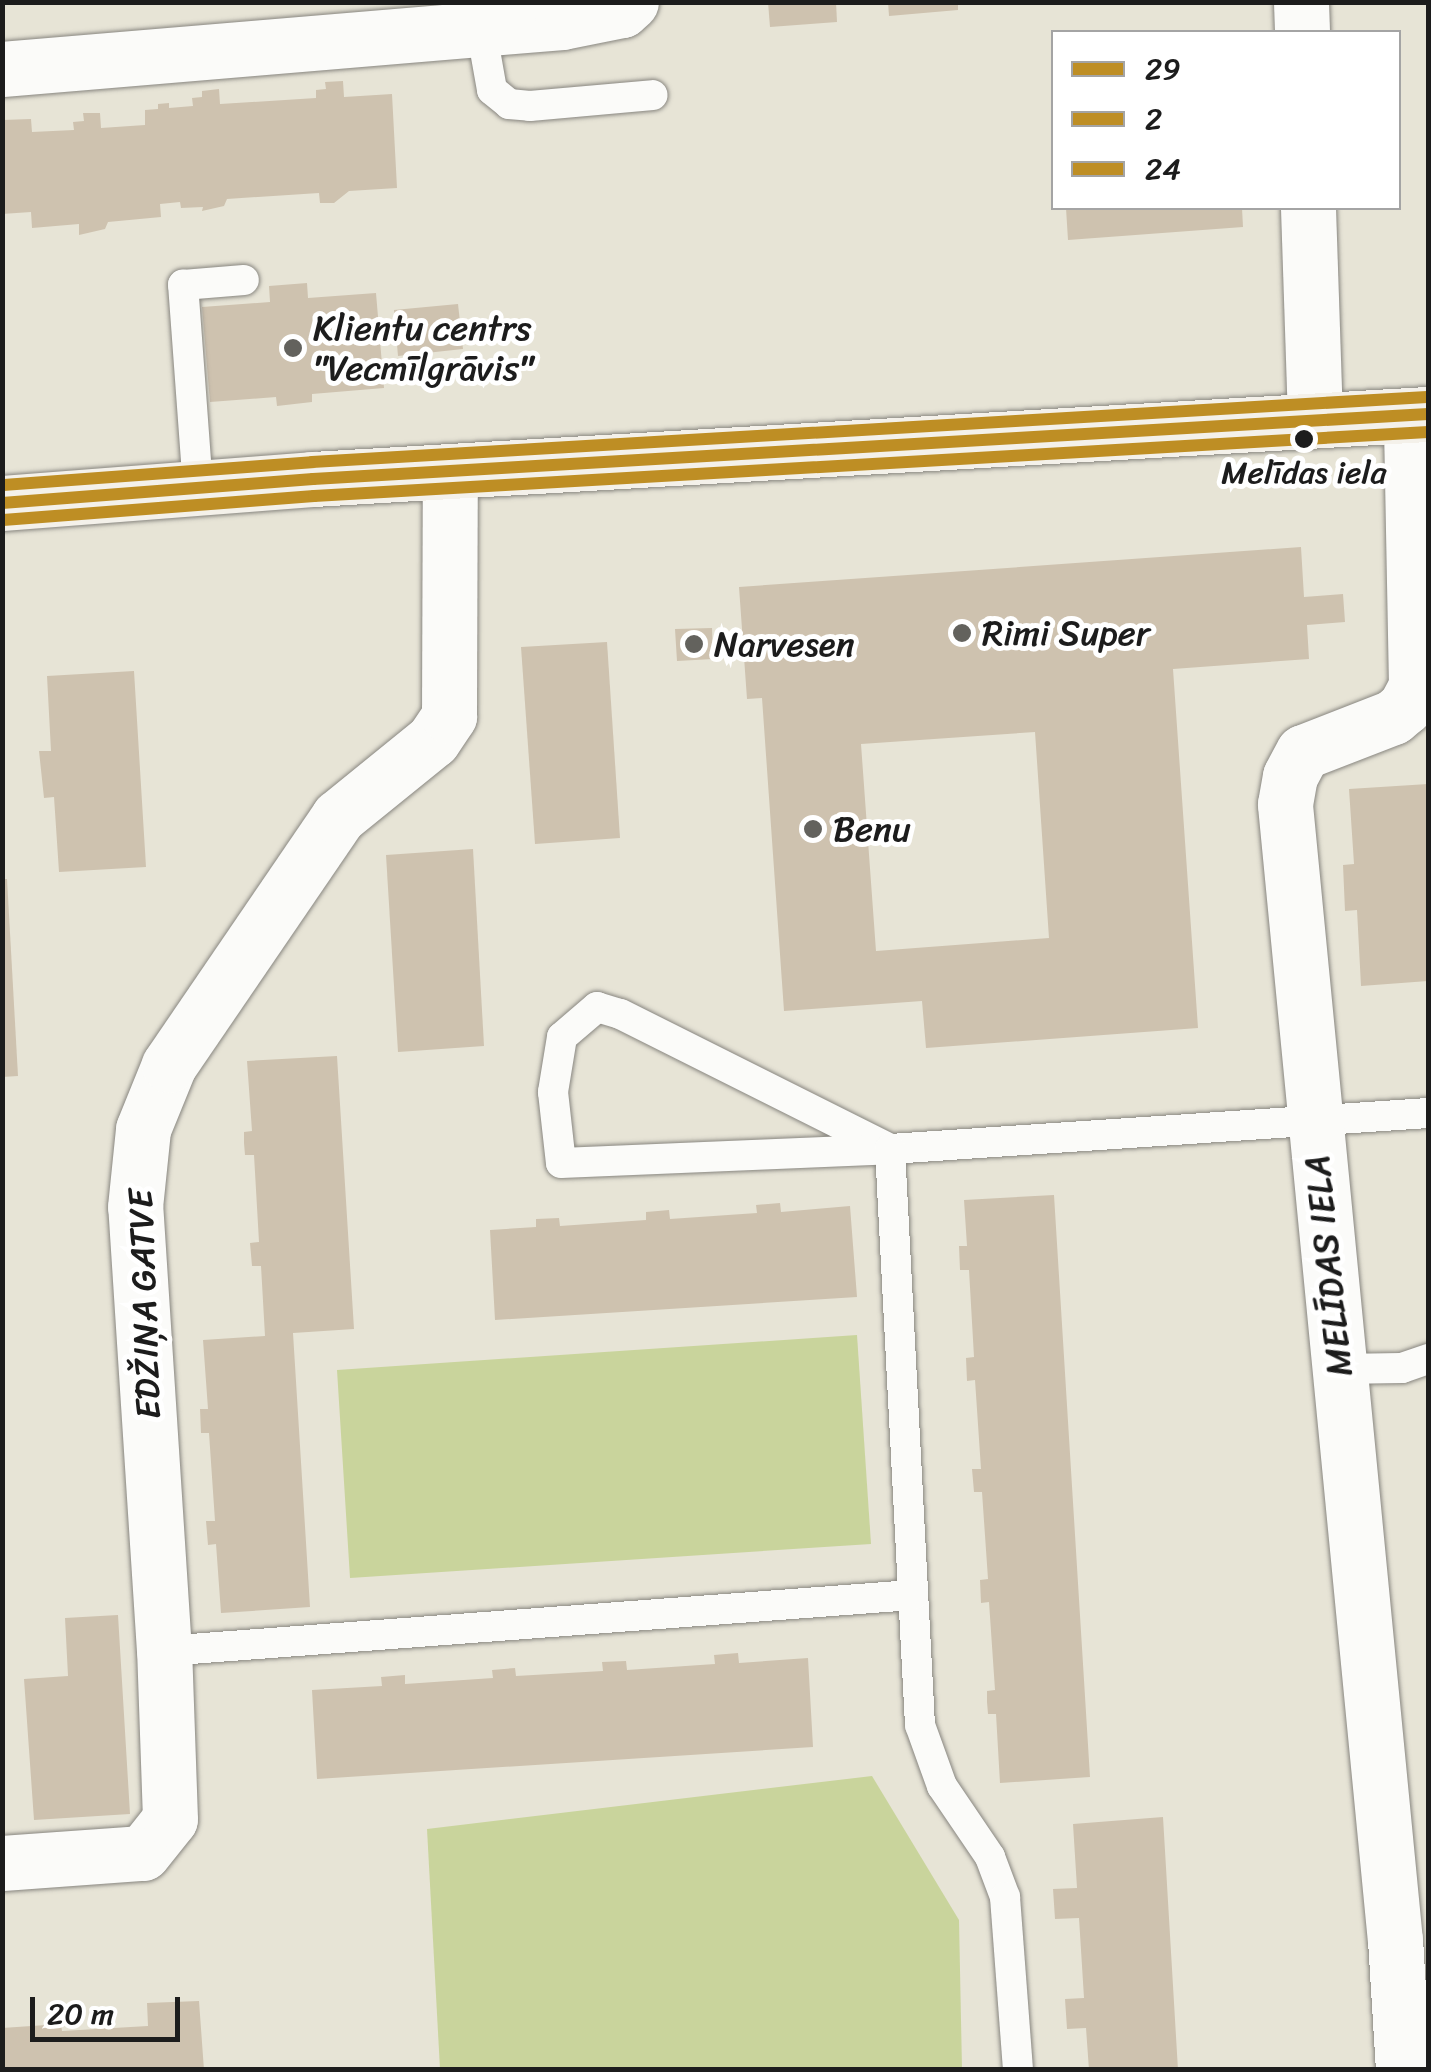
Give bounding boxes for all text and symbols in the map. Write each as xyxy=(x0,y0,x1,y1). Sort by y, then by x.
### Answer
legend xyxy=(1051,30,1401,210)
text: 29 xyxy=(1145,42,1181,96)
text: 2 xyxy=(1145,92,1162,146)
text: 24 xyxy=(1145,142,1181,196)
place label: Klientu centrs "Vecmīlgrāvis" xyxy=(313,307,533,389)
marker: Klientu centrs "Vecmīlgrāvis" xyxy=(282,337,304,359)
marker: Melīdas iela xyxy=(1294,429,1314,449)
place label: Melīdas iela xyxy=(1221,454,1387,492)
place label: Rimi Super xyxy=(982,612,1150,654)
marker: Rimi Super xyxy=(951,622,973,644)
place label: Narvesen xyxy=(714,623,855,665)
marker: Narvesen xyxy=(683,633,705,655)
place label: Benu xyxy=(833,808,911,850)
marker: Benu xyxy=(802,818,824,840)
street label: MELĪDAS IELA xyxy=(1295,1152,1361,1380)
street label: EDŽIŅA GATVE xyxy=(119,1188,169,1420)
scale bar xyxy=(35,1977,185,2039)
text: 20 m xyxy=(47,1987,114,2041)

